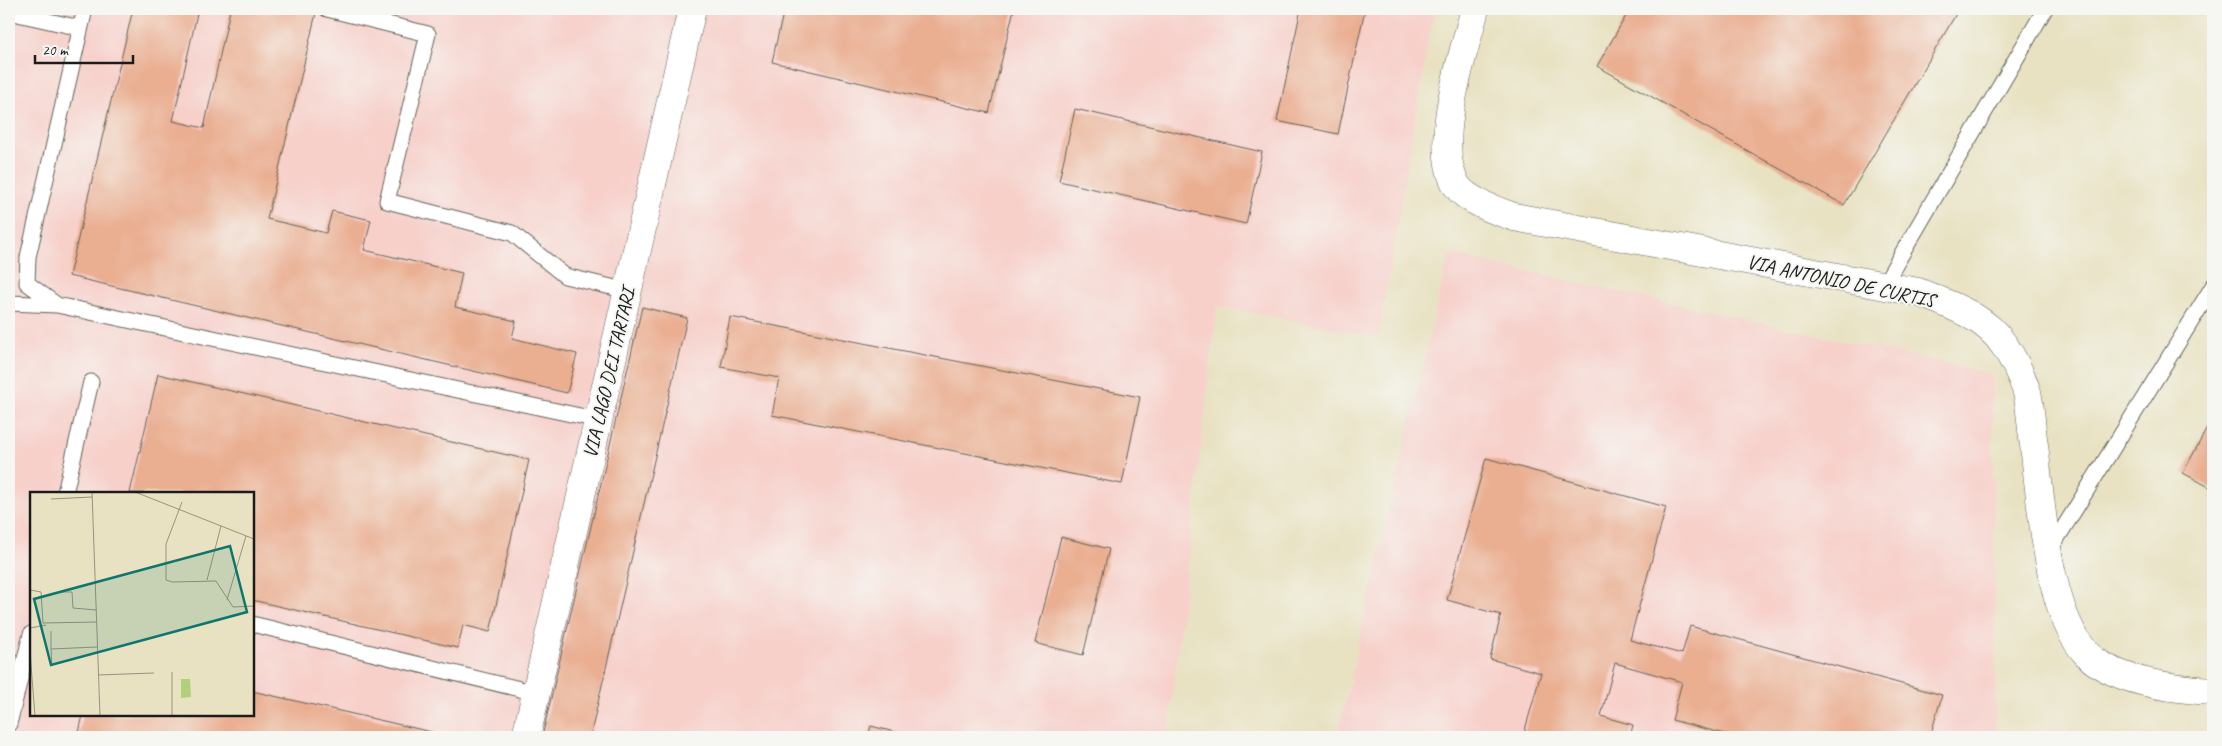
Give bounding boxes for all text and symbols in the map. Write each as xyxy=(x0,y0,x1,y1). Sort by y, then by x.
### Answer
scale bar xyxy=(35,32,132,64)
text: 20 m xyxy=(42,41,69,60)
street label: VIA ANTONIO DE CURTIS xyxy=(1745,249,1940,314)
street label: VIA LAGO DEI TARTARI xyxy=(577,282,642,460)
inset map xyxy=(30,492,254,716)

